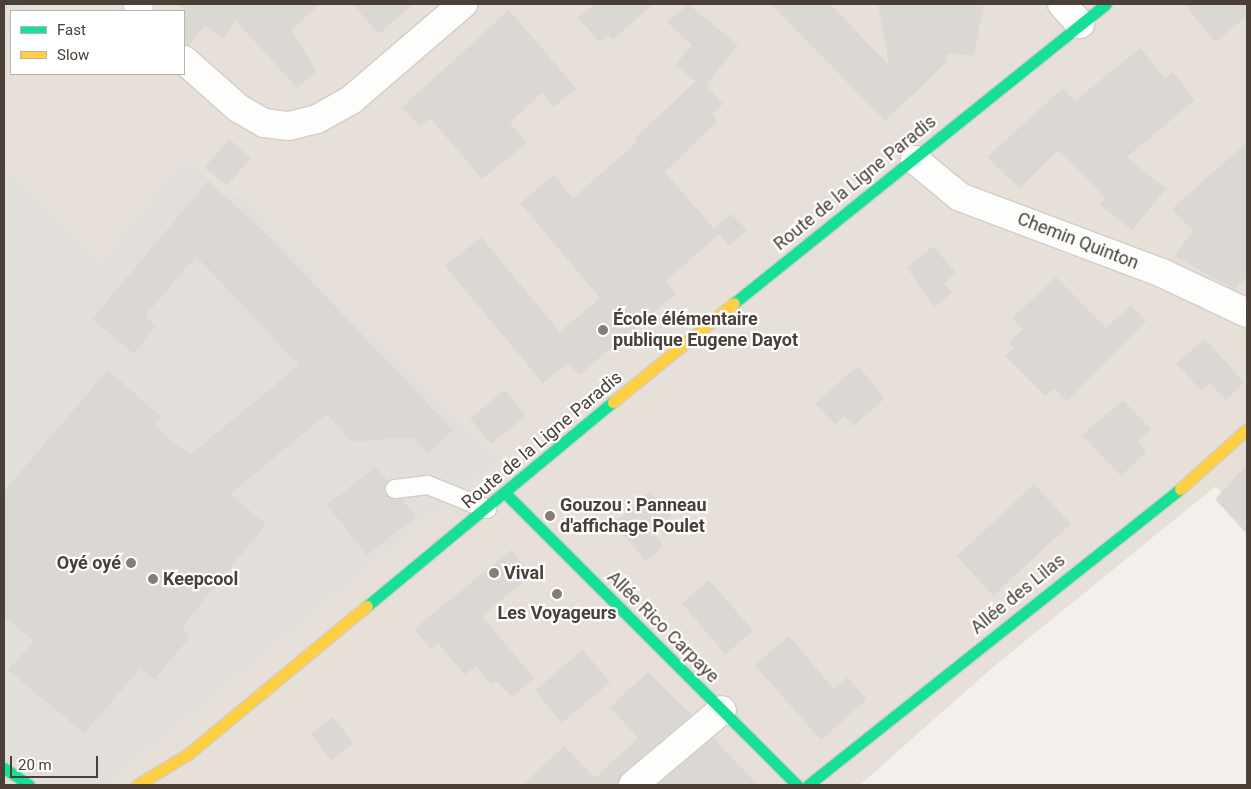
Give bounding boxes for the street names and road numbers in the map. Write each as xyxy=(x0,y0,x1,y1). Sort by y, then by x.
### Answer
street label: Route de la Ligne Paradis xyxy=(770,111,940,255)
street label: Chemin Quinton xyxy=(1014,208,1142,274)
street label: Route de la Ligne Paradis xyxy=(457,367,627,513)
street label: Allée des Lilas xyxy=(967,549,1069,639)
street label: Allée Rico Carpaye xyxy=(603,567,723,687)

